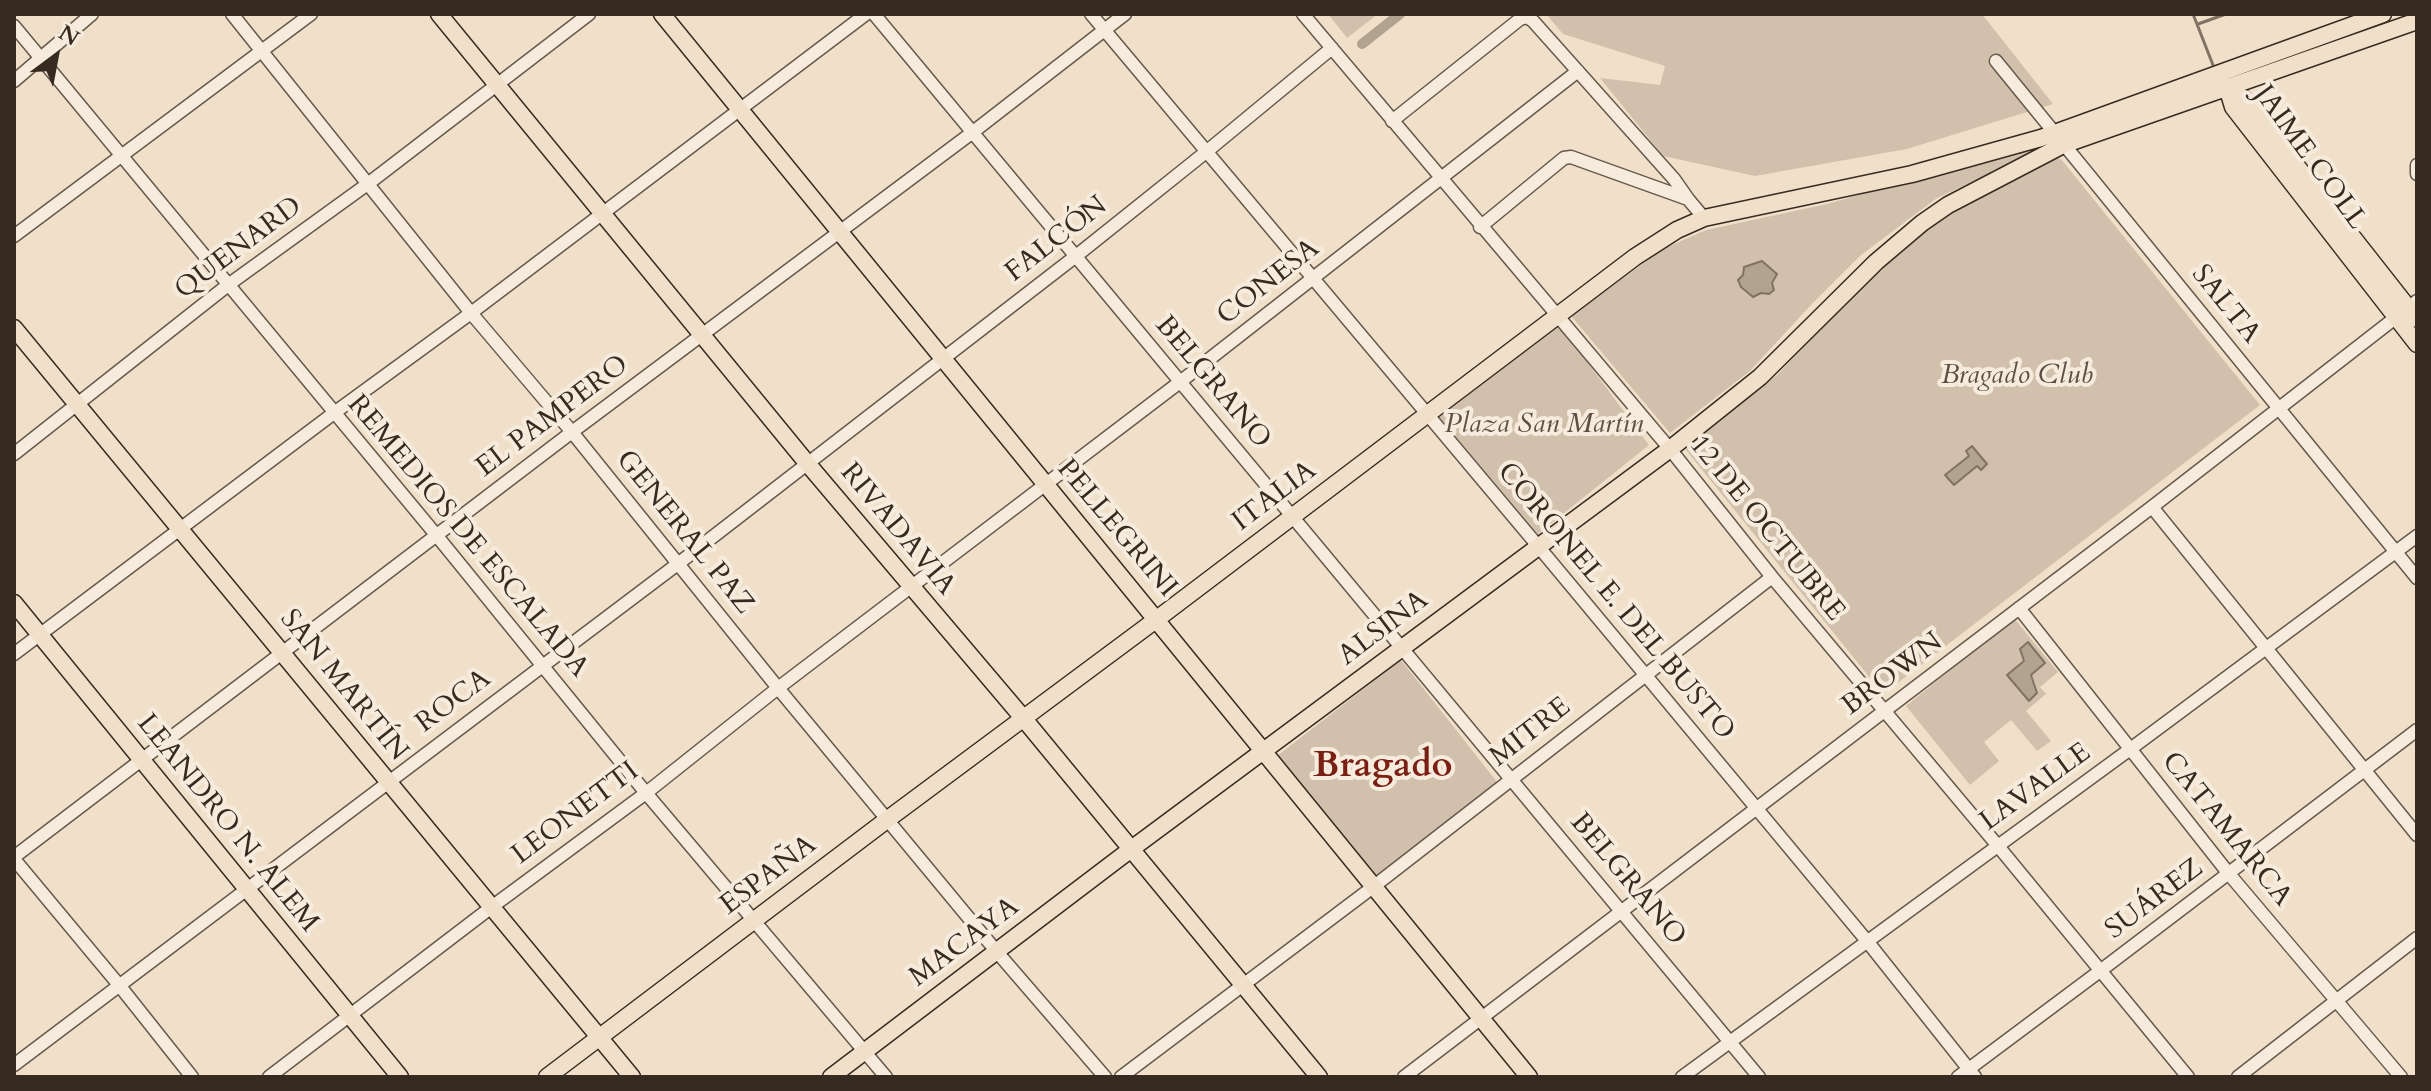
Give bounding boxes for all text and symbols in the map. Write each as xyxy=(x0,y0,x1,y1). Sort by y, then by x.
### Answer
north arrow xyxy=(16,16,96,96)
text: N xyxy=(53,18,85,53)
street label: JAIME COLL xyxy=(2246,80,2372,236)
street label: QUENARD xyxy=(169,190,309,308)
street label: FALCÓN xyxy=(999,190,1115,290)
street label: CONESA xyxy=(1211,233,1327,333)
street label: SALTA xyxy=(2183,259,2267,351)
street label: BELGRANO xyxy=(1147,310,1277,456)
street label: EL PAMPERO xyxy=(470,349,636,485)
park label: Bragado Club xyxy=(1941,360,2093,394)
street label: REMEDIOS DE ESCALADA xyxy=(339,389,595,685)
park label: Plaza San Martín xyxy=(1445,409,1643,443)
street label: 12 DE OCTUBRE xyxy=(1681,430,1851,628)
street label: GENERAL PAZ xyxy=(608,444,760,622)
street label: PELLEGRINI xyxy=(1049,453,1183,605)
street label: ITALIA xyxy=(1226,455,1324,539)
street label: CORONEL E. DEL BUSTO xyxy=(1489,456,1741,748)
street label: RIVADAVIA xyxy=(832,457,962,603)
street label: ALSINA xyxy=(1332,584,1436,674)
street label: SAN MARTÍN xyxy=(272,604,414,768)
street label: BROWN xyxy=(1836,626,1950,724)
street label: ROCA xyxy=(410,663,498,741)
street label: MITRE xyxy=(1484,691,1578,775)
street label: LEANDRO N. ALEM xyxy=(129,708,325,940)
street label: LAVALLE xyxy=(1974,737,2098,839)
district label: Bragado xyxy=(1313,746,1453,790)
street label: CATAMARCA xyxy=(2154,746,2298,914)
street label: LEONETTI xyxy=(506,755,646,873)
street label: BELGRANO xyxy=(1562,807,1692,953)
street label: ESPAÑA xyxy=(714,829,824,923)
street label: SUÁREZ xyxy=(2100,852,2210,948)
street label: MACAYA xyxy=(904,891,1026,995)

